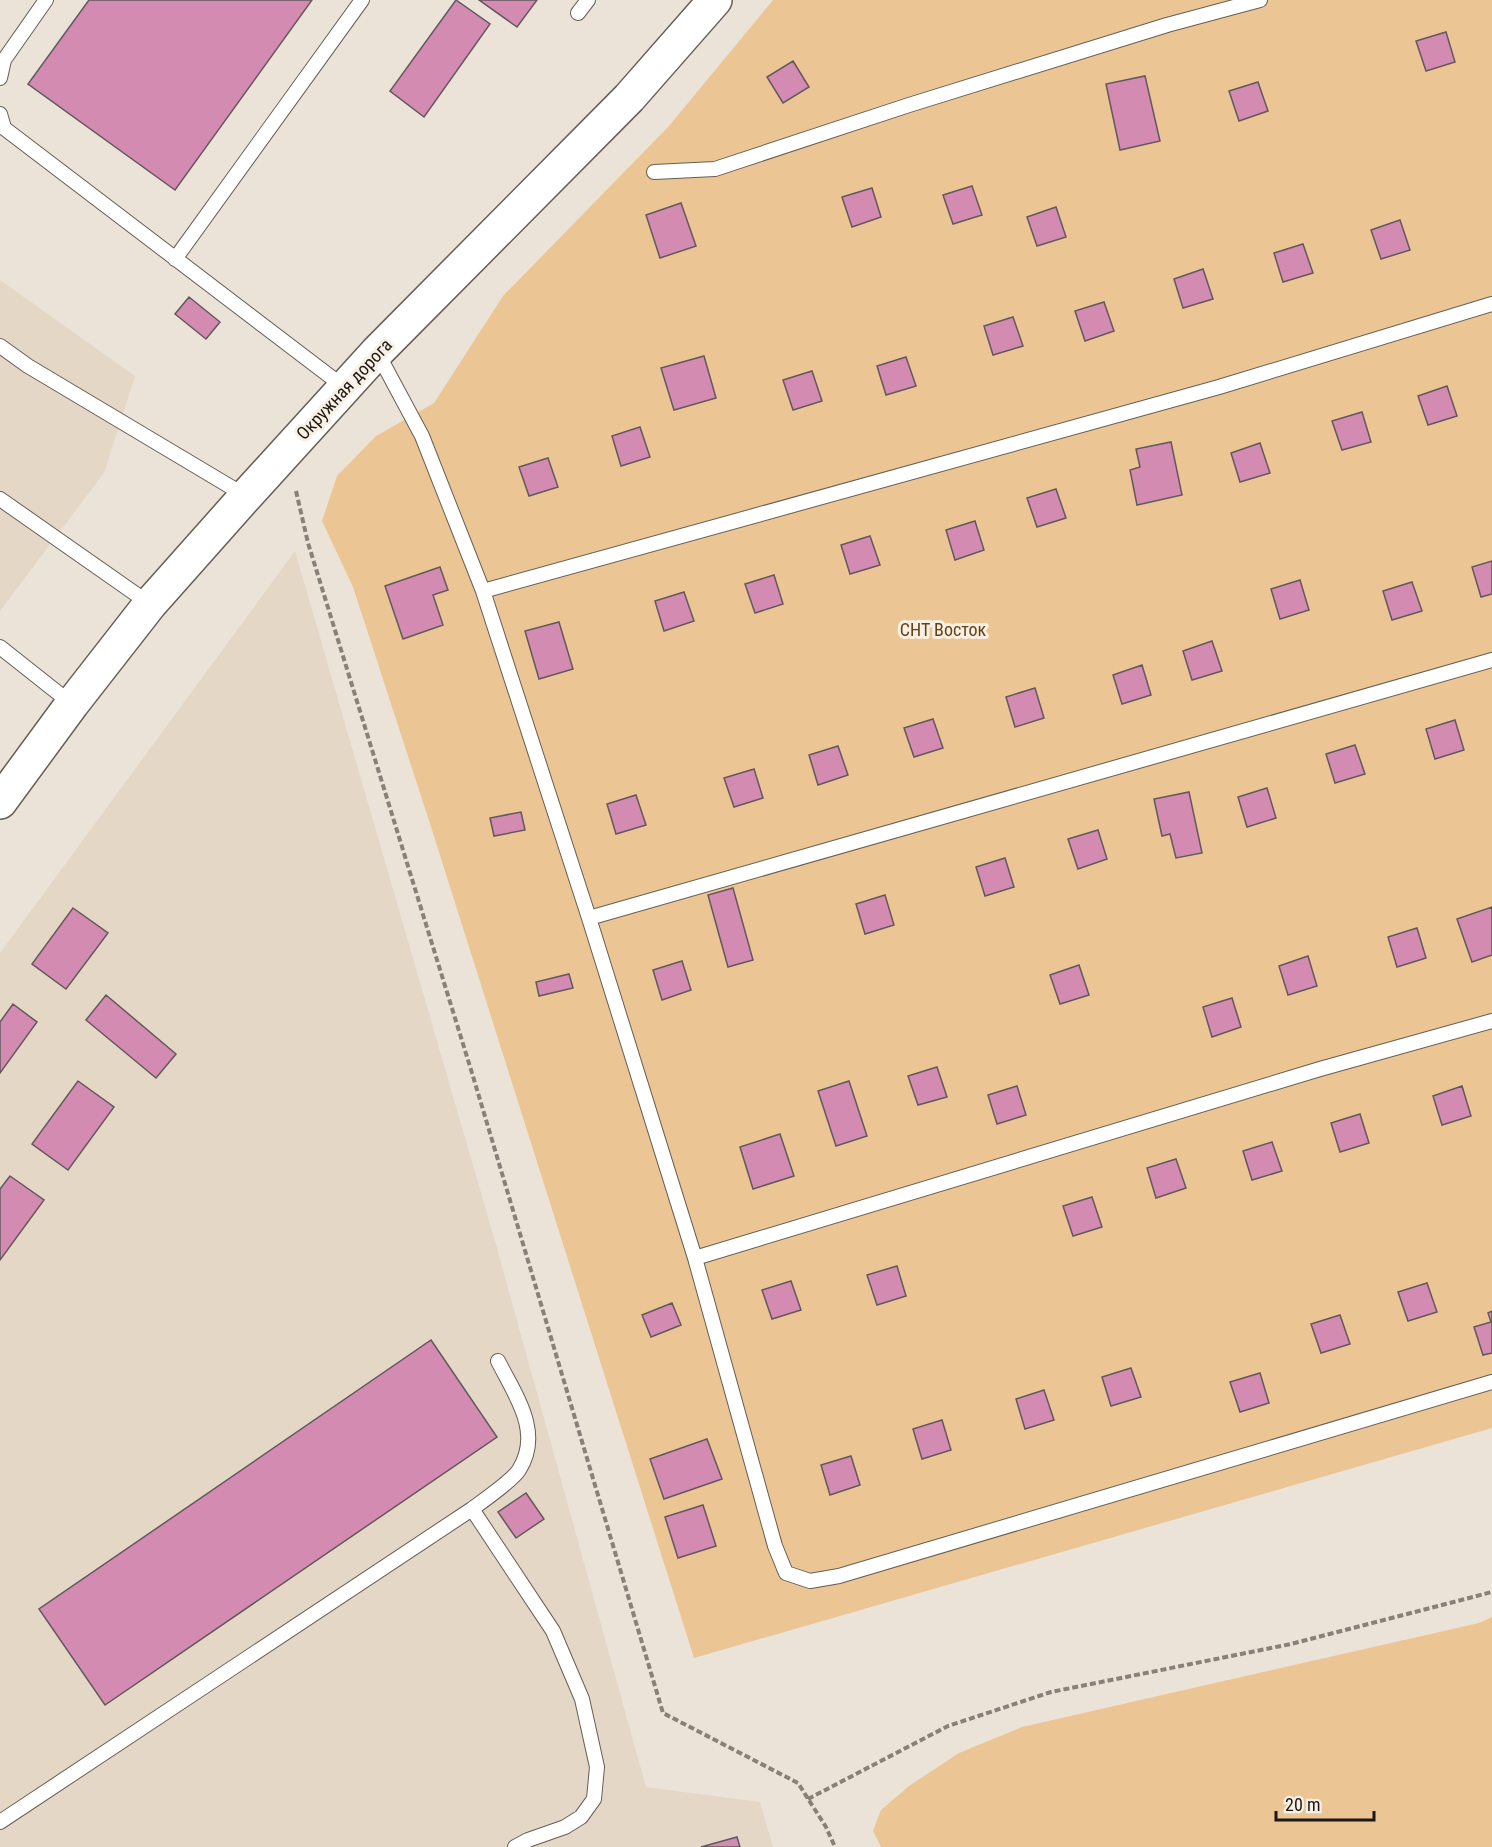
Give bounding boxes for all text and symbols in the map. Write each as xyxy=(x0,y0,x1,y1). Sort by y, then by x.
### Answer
street label: Окружная дорога xyxy=(292,334,396,444)
park label: СНТ Восток xyxy=(900,619,987,640)
scale bar xyxy=(1276,1784,1374,1822)
text: 20 m xyxy=(1285,1794,1320,1815)

